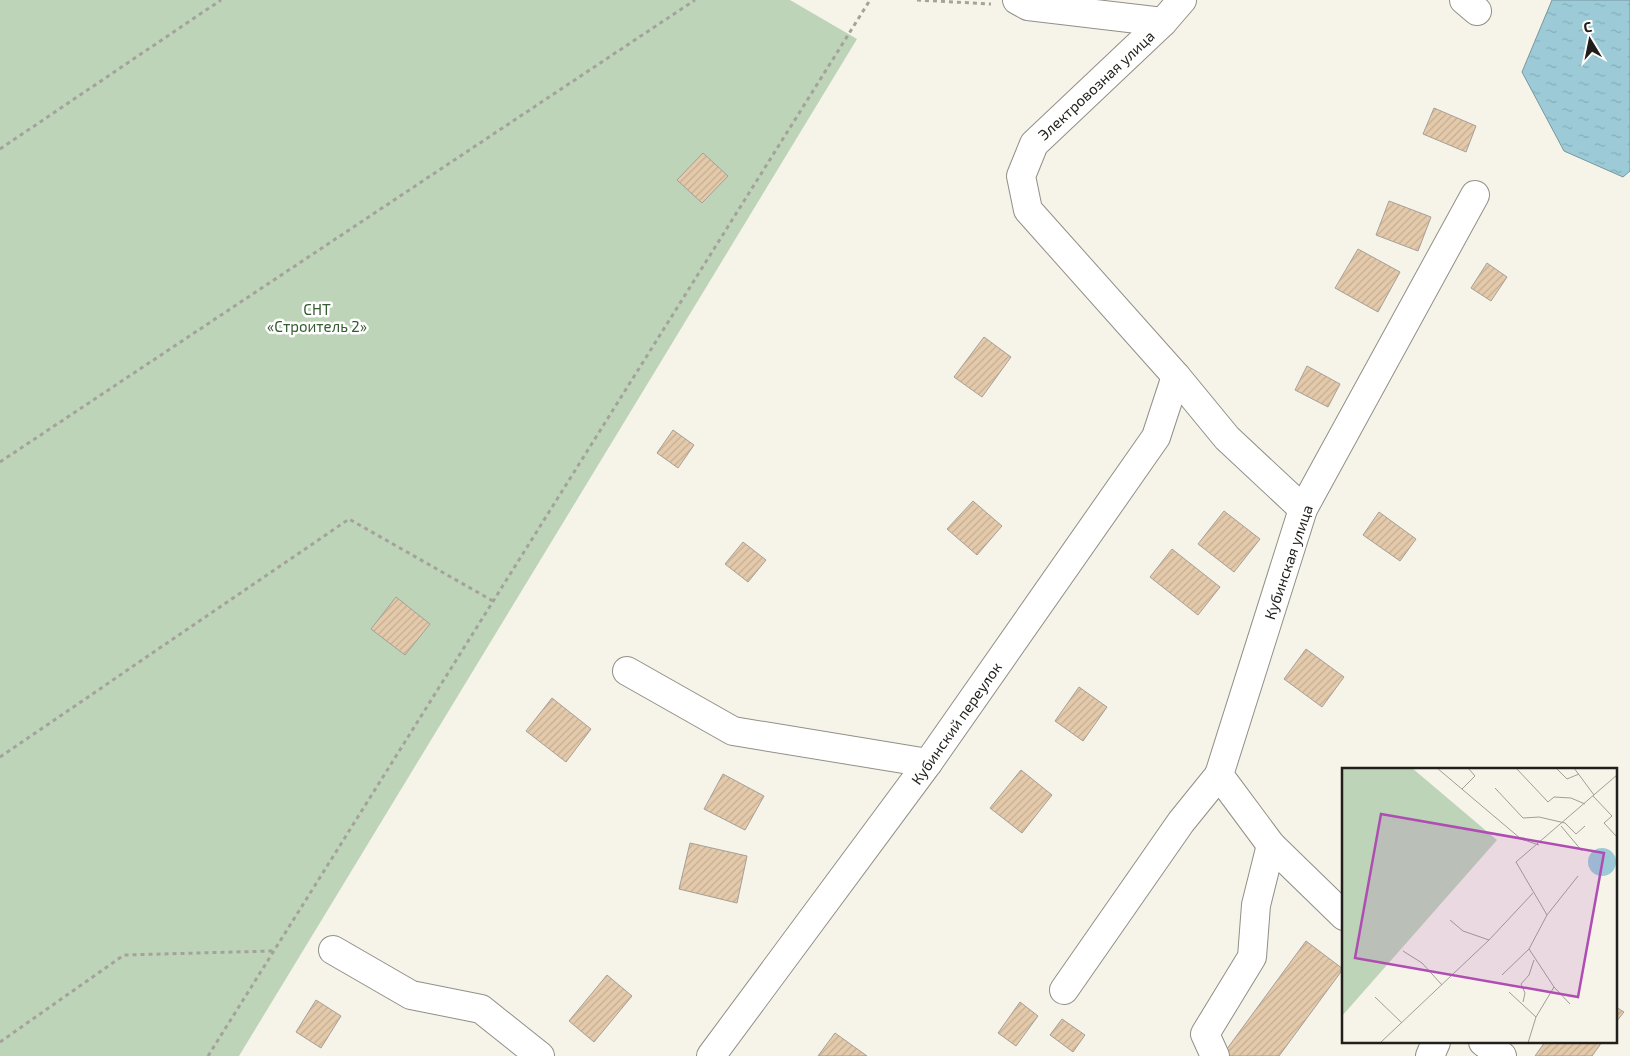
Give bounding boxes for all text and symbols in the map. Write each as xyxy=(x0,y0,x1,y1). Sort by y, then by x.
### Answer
north arrow xyxy=(1565,15,1615,65)
text: С xyxy=(1582,18,1593,36)
street label: Электровозная улица xyxy=(1034,26,1159,144)
park label: СНТ «Строитель 2» xyxy=(267,300,367,335)
street label: Кубинская улица xyxy=(1260,502,1317,622)
street label: Кубинский переулок xyxy=(907,658,1006,788)
inset map xyxy=(1342,768,1618,1044)

